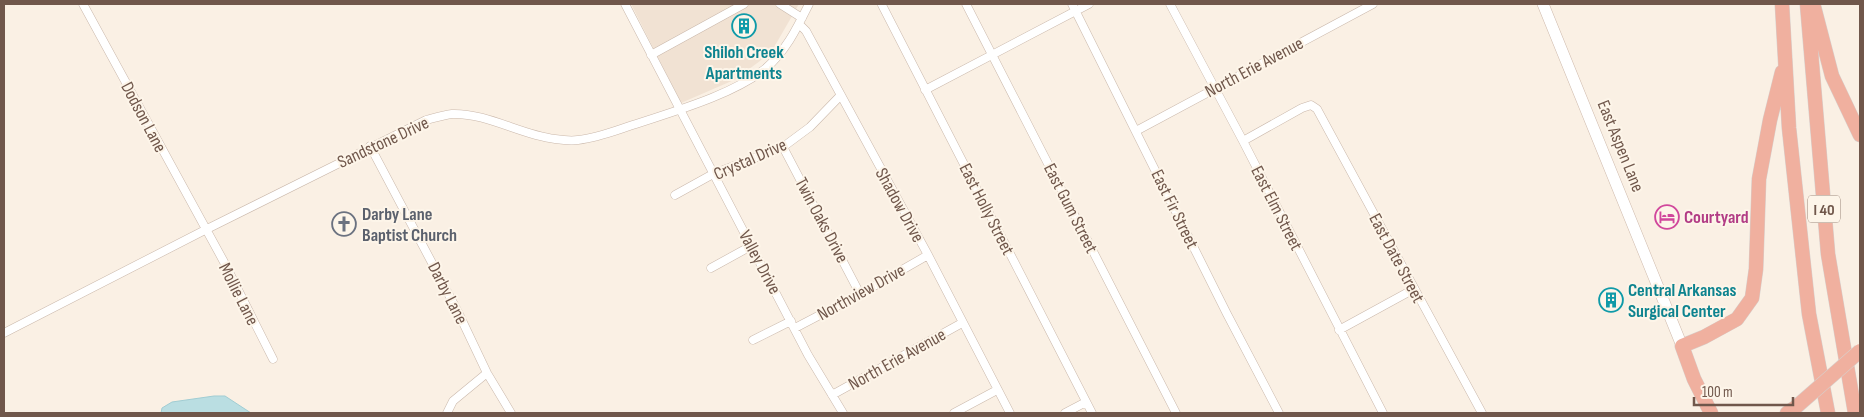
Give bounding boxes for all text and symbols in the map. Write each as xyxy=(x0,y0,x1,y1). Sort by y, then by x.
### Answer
building icon: Shiloh Creek Apartments xyxy=(731,13,757,39)
street label: North Erie Avenue xyxy=(1202,33,1307,102)
place label: Shiloh Creek Apartments xyxy=(704,42,784,84)
street label: Dodson Lane xyxy=(116,78,171,156)
street label: East Aspen Lane xyxy=(1593,97,1648,195)
street label: Sandstone Drive xyxy=(334,112,432,173)
street label: Crystal Drive xyxy=(711,134,790,185)
street label: East Holly Street xyxy=(954,160,1019,259)
street label: East Gum Street xyxy=(1039,160,1102,257)
street label: East Elm Street xyxy=(1246,162,1307,254)
street label: Shadow Drive xyxy=(871,164,929,246)
street label: East Fir Street xyxy=(1146,166,1203,253)
street label: Twin Oaks Drive xyxy=(790,174,853,266)
road number: I 40 xyxy=(1808,195,1840,222)
place label: Darby Lane Baptist Church xyxy=(362,204,457,246)
hotel icon: Courtyard xyxy=(1654,204,1680,230)
place label: Courtyard xyxy=(1684,207,1749,228)
street label: East Date Street xyxy=(1364,210,1429,307)
church icon: Darby Lane Baptist Church xyxy=(331,211,357,237)
street label: Valley Drive xyxy=(734,227,785,298)
street label: Darby Lane xyxy=(423,259,472,328)
street label: Mollie Lane xyxy=(214,260,263,329)
street label: Northview Drive xyxy=(814,260,909,325)
place label: Central Arkansas Surgical Center xyxy=(1628,280,1737,322)
building icon: Central Arkansas Surgical Center xyxy=(1598,287,1624,313)
street label: North Erie Avenue xyxy=(845,324,950,395)
scale bar xyxy=(1694,374,1793,406)
text: 100 m xyxy=(1702,383,1733,402)

